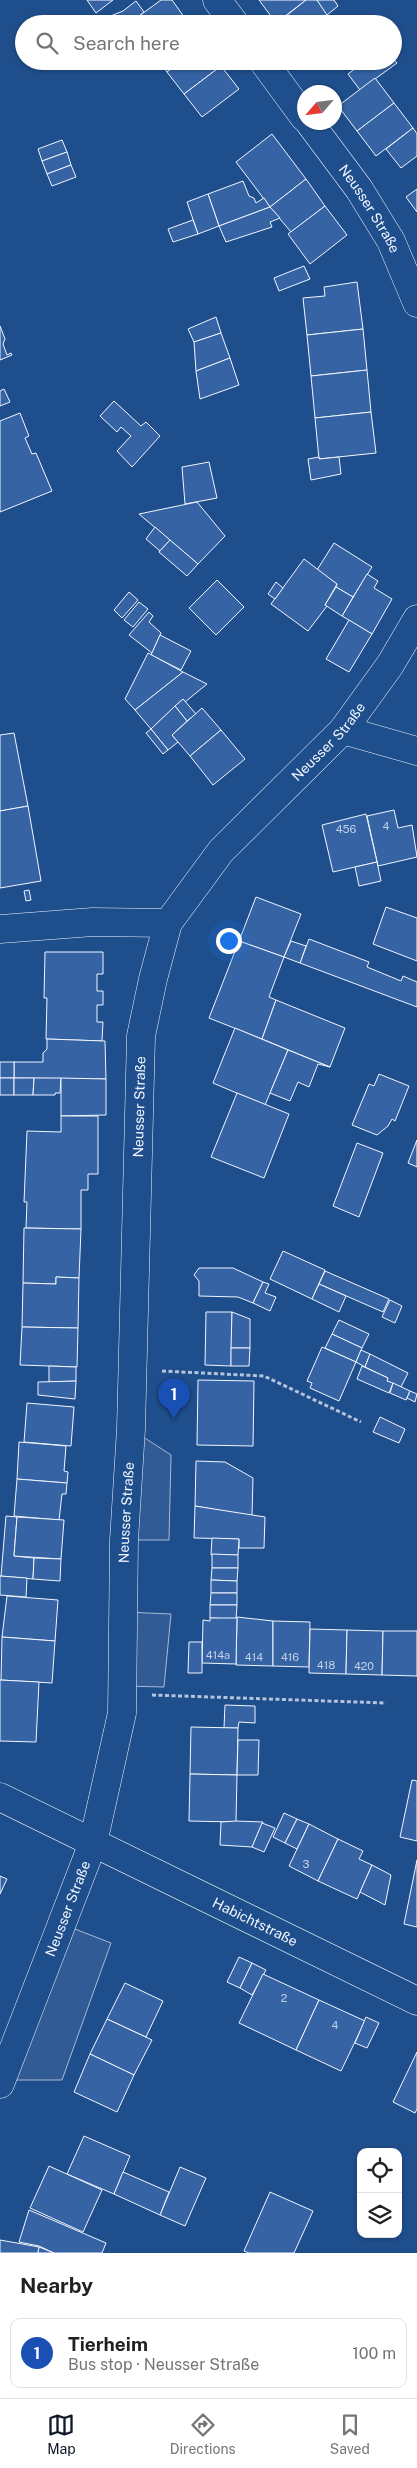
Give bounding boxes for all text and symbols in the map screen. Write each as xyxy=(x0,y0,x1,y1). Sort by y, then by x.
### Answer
search box xyxy=(15,15,402,70)
icon: search xyxy=(33,29,61,57)
text: Search here xyxy=(73,32,180,54)
north arrow xyxy=(297,85,342,130)
street label: Neusser Straße xyxy=(336,162,403,255)
street label: Neusser Straße xyxy=(288,699,368,784)
house number: 4 xyxy=(383,820,390,832)
house number: 456 xyxy=(336,823,357,835)
your location xyxy=(216,928,242,954)
street label: Neusser Straße xyxy=(130,1056,148,1158)
pin: 1 xyxy=(158,1378,190,1419)
street label: Neusser Straße xyxy=(116,1461,137,1563)
house number: 414a xyxy=(206,1649,230,1661)
house number: 414 xyxy=(245,1651,263,1663)
house number: 416 xyxy=(281,1651,299,1663)
house number: 418 xyxy=(317,1659,335,1671)
house number: 420 xyxy=(354,1660,374,1672)
street label: Neusser Straße xyxy=(42,1858,93,1959)
house number: 3 xyxy=(303,1858,310,1870)
street label: Habichtstraße xyxy=(210,1894,300,1949)
house number: 2 xyxy=(281,1992,288,2004)
house number: 4 xyxy=(332,2019,339,2031)
map controls xyxy=(357,2148,402,2238)
button: locate xyxy=(357,2148,402,2193)
button: layers xyxy=(357,2193,402,2238)
text: Nearby xyxy=(20,2273,93,2298)
text: Tierheim xyxy=(68,2333,148,2355)
text: 1 xyxy=(34,2344,40,2363)
text: 100 m xyxy=(352,2344,396,2363)
text: Bus stop · Neusser Straße xyxy=(68,2355,259,2374)
tab: Map xyxy=(47,2411,76,2457)
tab: Directions xyxy=(170,2411,236,2457)
tab: Saved xyxy=(330,2411,370,2457)

